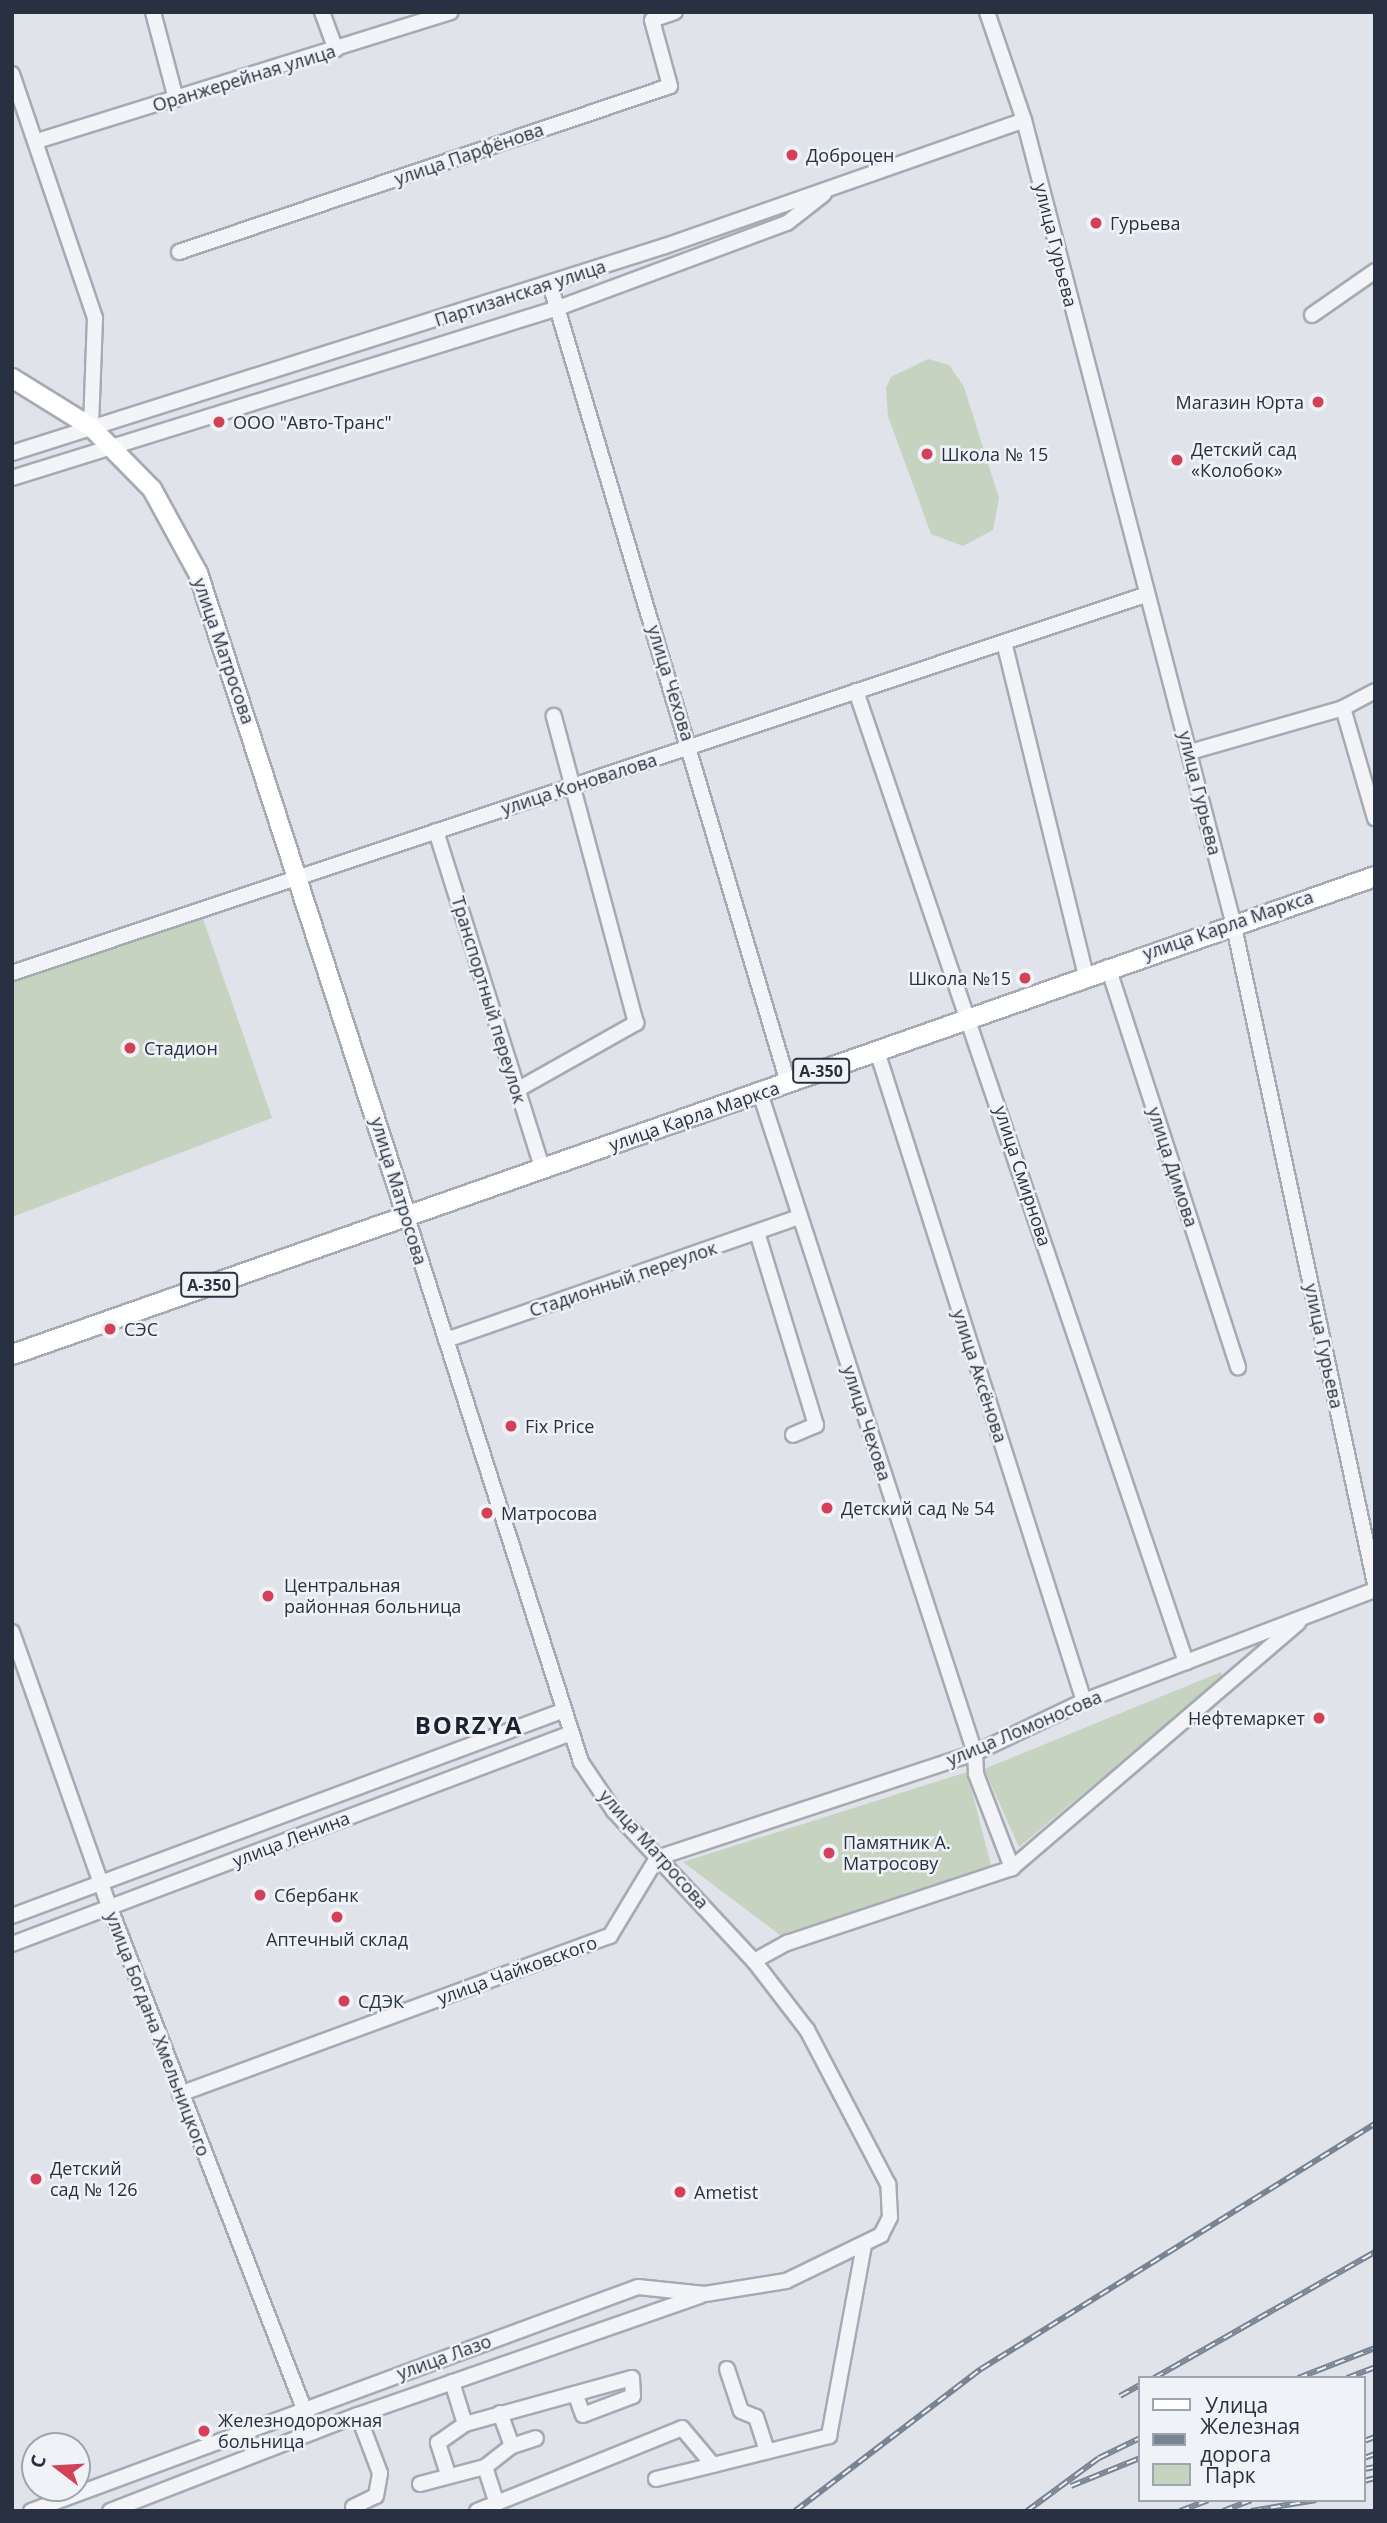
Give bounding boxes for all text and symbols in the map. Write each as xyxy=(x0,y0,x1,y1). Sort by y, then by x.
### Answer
street label: Оранжерейная улица xyxy=(150,40,338,116)
street label: улица Парфёнова xyxy=(392,118,546,190)
place label: Доброцен xyxy=(806,144,894,166)
marker: Доброцен xyxy=(784,147,800,163)
street label: улица Гурьева xyxy=(1030,181,1082,309)
place label: Гурьева xyxy=(1110,212,1180,234)
marker: Гурьева xyxy=(1088,215,1104,231)
street label: Партизанская улица xyxy=(432,255,608,331)
place label: Магазин Юрта xyxy=(1175,391,1304,413)
marker: Магазин Юрта xyxy=(1310,394,1326,410)
place label: ООО "Авто-Транс" xyxy=(233,411,392,433)
marker: ООО "Авто-Транс" xyxy=(211,414,227,430)
place label: Детский сад «Колобок» xyxy=(1191,439,1296,482)
place label: Школа № 15 xyxy=(941,443,1048,465)
marker: Школа № 15 xyxy=(919,446,935,462)
marker: Детский сад «Колобок» xyxy=(1169,452,1185,468)
street label: улица Матросова xyxy=(189,575,259,727)
street label: улица Чехова xyxy=(643,623,699,743)
street label: улица Гурьева xyxy=(1174,729,1226,857)
street label: улица Коновалова xyxy=(498,749,660,819)
street label: улица Карла Маркса xyxy=(1140,886,1316,964)
street label: Транспортный переулок xyxy=(447,894,531,1106)
place label: Школа №15 xyxy=(908,967,1011,989)
marker: Школа №15 xyxy=(1017,970,1033,986)
place label: Стадион xyxy=(144,1037,218,1059)
marker: Стадион xyxy=(122,1040,138,1056)
road number: А-350 xyxy=(791,1058,851,1084)
street label: улица Карла Маркса xyxy=(606,1077,782,1155)
street label: улица Смирнова xyxy=(990,1103,1056,1249)
street label: улица Димова xyxy=(1143,1104,1203,1230)
street label: улица Матросова xyxy=(366,1115,432,1267)
street label: Стадионный переулок xyxy=(526,1237,720,1321)
road number: А-350 xyxy=(179,1273,239,1298)
street label: улица Гурьева xyxy=(1300,1282,1348,1410)
street label: улица Аксёнова xyxy=(948,1307,1012,1445)
place label: СЭС xyxy=(124,1318,158,1340)
marker: СЭС xyxy=(102,1321,118,1337)
street label: улица Чехова xyxy=(838,1363,896,1483)
place label: Fix Price xyxy=(525,1415,594,1437)
marker: Fix Price xyxy=(503,1418,519,1434)
place label: Детский сад № 54 xyxy=(841,1497,995,1519)
marker: Детский сад № 54 xyxy=(819,1500,835,1516)
place label: Матросова xyxy=(501,1502,597,1524)
marker: Матросова xyxy=(479,1505,495,1521)
place label: Центральная районная больница xyxy=(284,1575,461,1618)
marker: Центральная районная больница xyxy=(258,1586,278,1606)
street label: улица Ломоносова xyxy=(943,1686,1105,1770)
place label: Нефтемаркет xyxy=(1188,1707,1305,1729)
marker: Нефтемаркет xyxy=(1311,1710,1327,1726)
district label: BORZYA xyxy=(415,1711,523,1739)
street label: улица Матросова xyxy=(595,1785,713,1913)
street label: улица Ленина xyxy=(229,1807,353,1871)
place label: Памятник А. Матросову xyxy=(843,1832,951,1874)
marker: Памятник А. Матросову xyxy=(821,1845,837,1861)
place label: Сбербанк xyxy=(274,1884,359,1906)
marker: Сбербанк xyxy=(252,1887,268,1903)
street label: улица Богдана Хмельницкого xyxy=(101,1909,215,2159)
marker: Аптечный склад xyxy=(329,1909,345,1925)
place label: Аптечный склад xyxy=(266,1928,408,1950)
street label: улица Чайковского xyxy=(434,1931,600,2009)
place label: СДЭК xyxy=(358,1990,404,2012)
marker: СДЭК xyxy=(336,1993,352,2009)
place label: Детский сад № 126 xyxy=(50,2158,138,2200)
marker: Детский сад № 126 xyxy=(28,2171,44,2187)
place label: Ametist xyxy=(694,2181,758,2203)
marker: Ametist xyxy=(672,2184,688,2200)
street label: улица Лазо xyxy=(394,2330,494,2384)
legend xyxy=(1138,2376,1366,2502)
text: Улица xyxy=(1205,2391,1268,2419)
place label: Железнодорожная больница xyxy=(218,2410,382,2452)
text: Железная дорога xyxy=(1200,2412,1300,2468)
marker: Железнодорожная больница xyxy=(196,2423,212,2439)
north arrow xyxy=(21,2432,91,2502)
text: С xyxy=(24,2452,52,2471)
text: Парк xyxy=(1205,2461,1256,2489)

